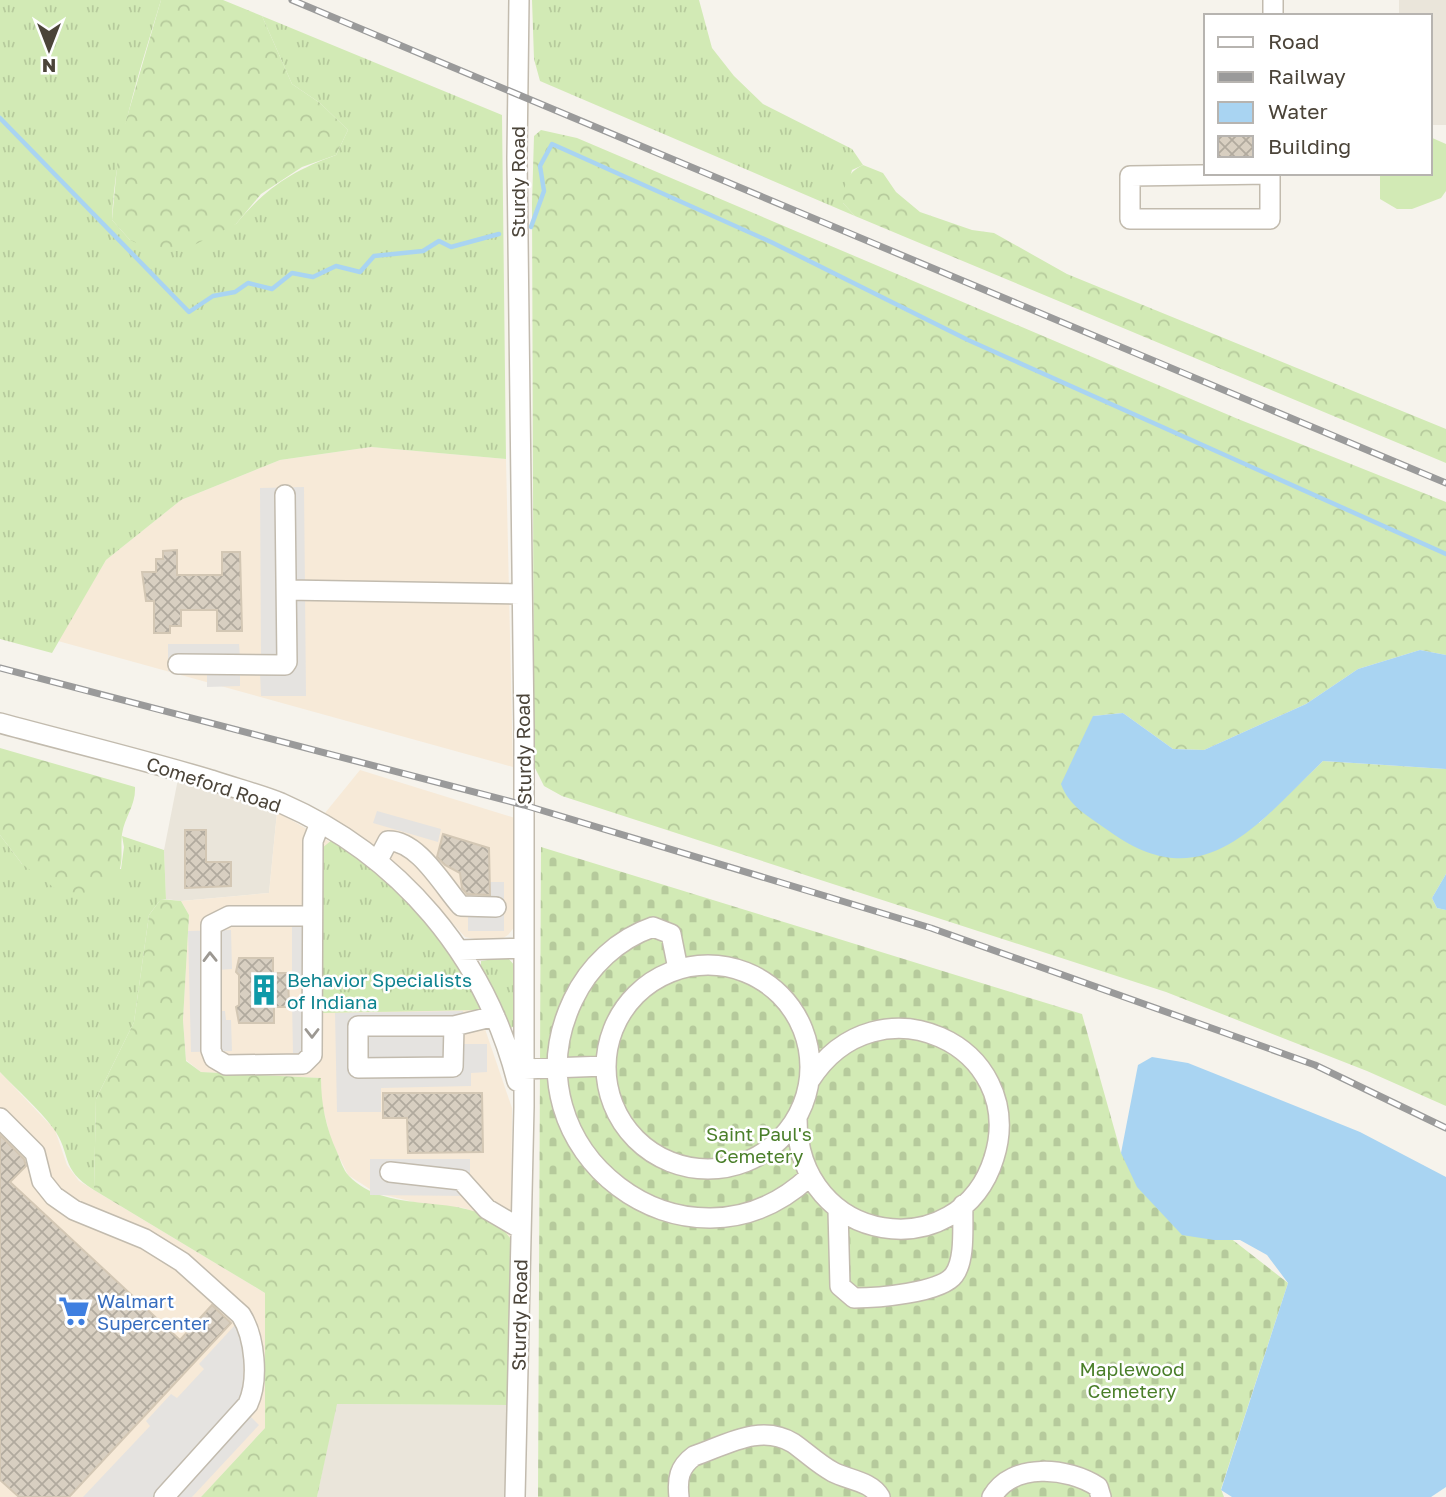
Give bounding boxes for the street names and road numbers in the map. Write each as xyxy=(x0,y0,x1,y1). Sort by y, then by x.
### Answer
street label: Sturdy Road xyxy=(506,126,529,238)
street label: Sturdy Road xyxy=(511,693,535,805)
street label: Comeford Road xyxy=(144,751,284,817)
street label: Sturdy Road xyxy=(507,1259,531,1371)

